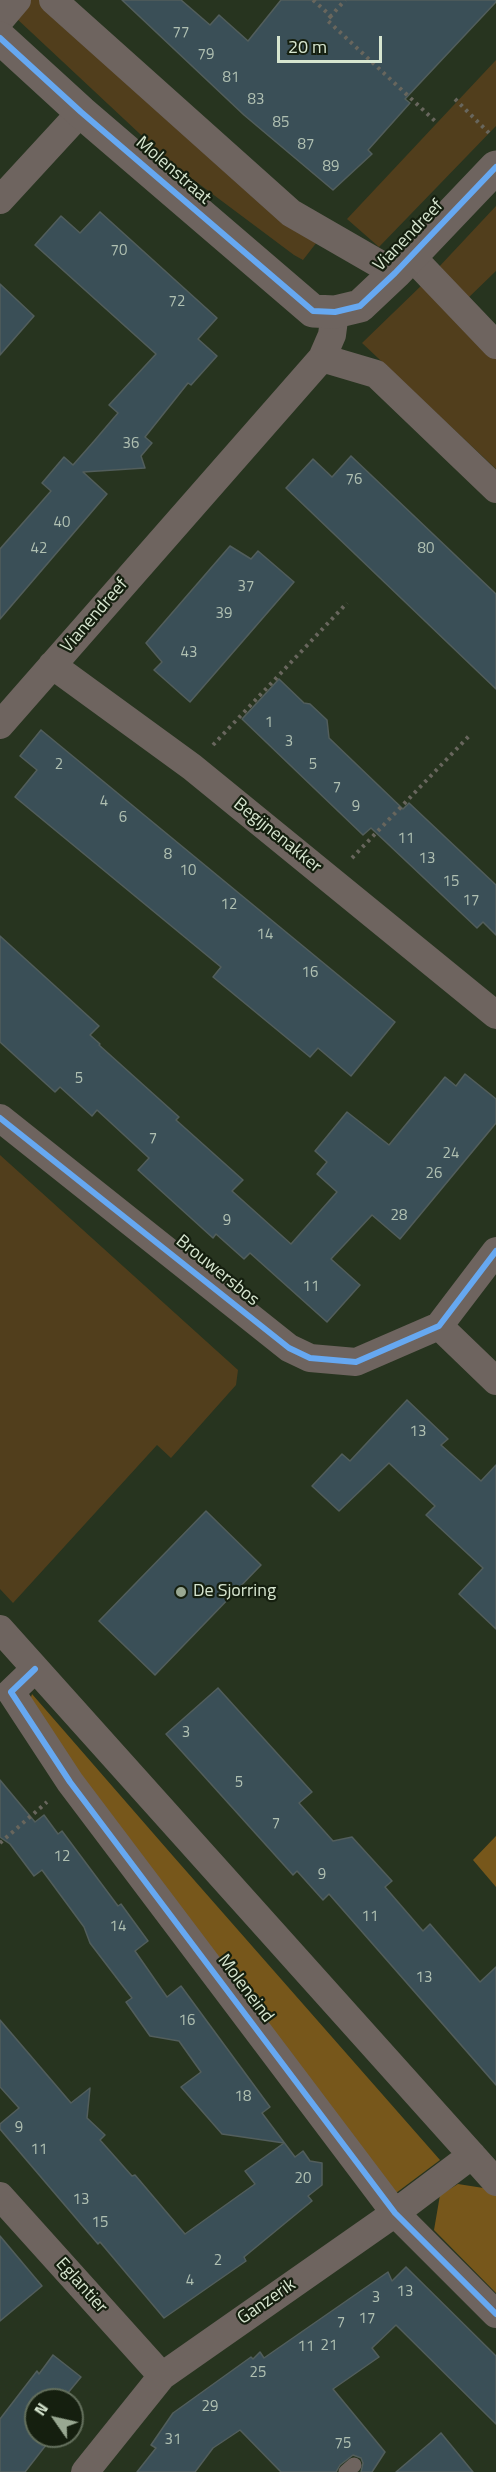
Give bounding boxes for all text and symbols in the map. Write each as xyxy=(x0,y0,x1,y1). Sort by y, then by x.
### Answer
house number: 77 xyxy=(173,24,189,42)
scale bar xyxy=(280,24,385,62)
text: 20 m xyxy=(288,33,327,60)
house number: 79 xyxy=(198,46,214,64)
house number: 81 xyxy=(223,69,239,87)
house number: 83 xyxy=(248,91,264,109)
house number: 85 xyxy=(273,114,289,132)
street label: Molenstraat xyxy=(131,132,215,210)
house number: 87 xyxy=(298,136,314,154)
house number: 89 xyxy=(323,158,339,176)
street label: Vianendreef xyxy=(369,196,449,276)
house number: 70 xyxy=(111,242,127,260)
house number: 72 xyxy=(169,293,185,311)
house number: 36 xyxy=(123,435,139,453)
house number: 76 xyxy=(346,471,362,489)
house number: 40 xyxy=(54,514,70,532)
house number: 42 xyxy=(31,540,47,558)
house number: 80 xyxy=(418,540,434,558)
street label: Vianendreef xyxy=(57,574,133,658)
house number: 37 xyxy=(238,578,254,596)
house number: 39 xyxy=(216,605,232,623)
house number: 43 xyxy=(181,644,197,662)
house number: 1 xyxy=(265,714,273,732)
house number: 3 xyxy=(285,733,293,751)
house number: 2 xyxy=(55,756,63,774)
house number: 5 xyxy=(309,756,317,774)
house number: 7 xyxy=(333,779,341,797)
house number: 4 xyxy=(100,793,108,811)
street label: Begijnenakker xyxy=(229,794,325,878)
house number: 9 xyxy=(352,798,360,816)
house number: 6 xyxy=(119,809,127,827)
house number: 11 xyxy=(398,830,414,848)
house number: 8 xyxy=(164,846,172,864)
house number: 13 xyxy=(419,850,435,868)
house number: 10 xyxy=(180,862,196,880)
house number: 15 xyxy=(443,873,459,891)
house number: 17 xyxy=(463,892,479,910)
house number: 12 xyxy=(221,896,237,914)
house number: 14 xyxy=(257,926,273,944)
house number: 16 xyxy=(302,964,318,982)
house number: 5 xyxy=(75,1070,83,1088)
house number: 7 xyxy=(149,1130,157,1148)
house number: 24 xyxy=(443,1145,459,1163)
house number: 26 xyxy=(426,1165,442,1183)
house number: 28 xyxy=(391,1207,407,1225)
house number: 9 xyxy=(223,1212,231,1230)
street label: Brouwersbos xyxy=(171,1231,263,1311)
house number: 11 xyxy=(303,1278,319,1296)
house number: 13 xyxy=(410,1423,426,1441)
place label: De Sjorring xyxy=(193,1581,276,1603)
marker: De Sjorring xyxy=(174,1585,188,1599)
house number: 3 xyxy=(182,1724,190,1742)
house number: 5 xyxy=(235,1774,243,1792)
house number: 7 xyxy=(272,1815,280,1833)
house number: 12 xyxy=(54,1848,70,1866)
house number: 9 xyxy=(318,1866,326,1884)
house number: 11 xyxy=(362,1908,378,1926)
house number: 14 xyxy=(110,1918,126,1936)
street label: Moleneind xyxy=(212,1951,278,2027)
house number: 13 xyxy=(416,1969,432,1987)
house number: 16 xyxy=(179,2012,195,2030)
house number: 18 xyxy=(235,2088,251,2106)
house number: 9 xyxy=(15,2119,23,2137)
house number: 11 xyxy=(31,2141,47,2159)
house number: 20 xyxy=(295,2170,311,2188)
house number: 13 xyxy=(73,2191,89,2209)
house number: 15 xyxy=(92,2214,108,2232)
house number: 2 xyxy=(214,2252,222,2270)
street label: Eglantier xyxy=(50,2254,112,2318)
house number: 4 xyxy=(186,2272,194,2290)
street label: Ganzerik xyxy=(234,2274,300,2330)
house number: 13 xyxy=(397,2283,413,2301)
house number: 3 xyxy=(372,2289,380,2307)
house number: 17 xyxy=(359,2310,375,2328)
house number: 7 xyxy=(337,2314,345,2332)
house number: 21 xyxy=(321,2337,337,2355)
house number: 11 xyxy=(298,2338,314,2356)
house number: 25 xyxy=(250,2364,266,2382)
north arrow xyxy=(24,2388,84,2448)
text: N xyxy=(28,2398,54,2420)
house number: 29 xyxy=(202,2398,218,2416)
house number: 31 xyxy=(165,2431,181,2449)
house number: 75 xyxy=(335,2435,351,2453)

